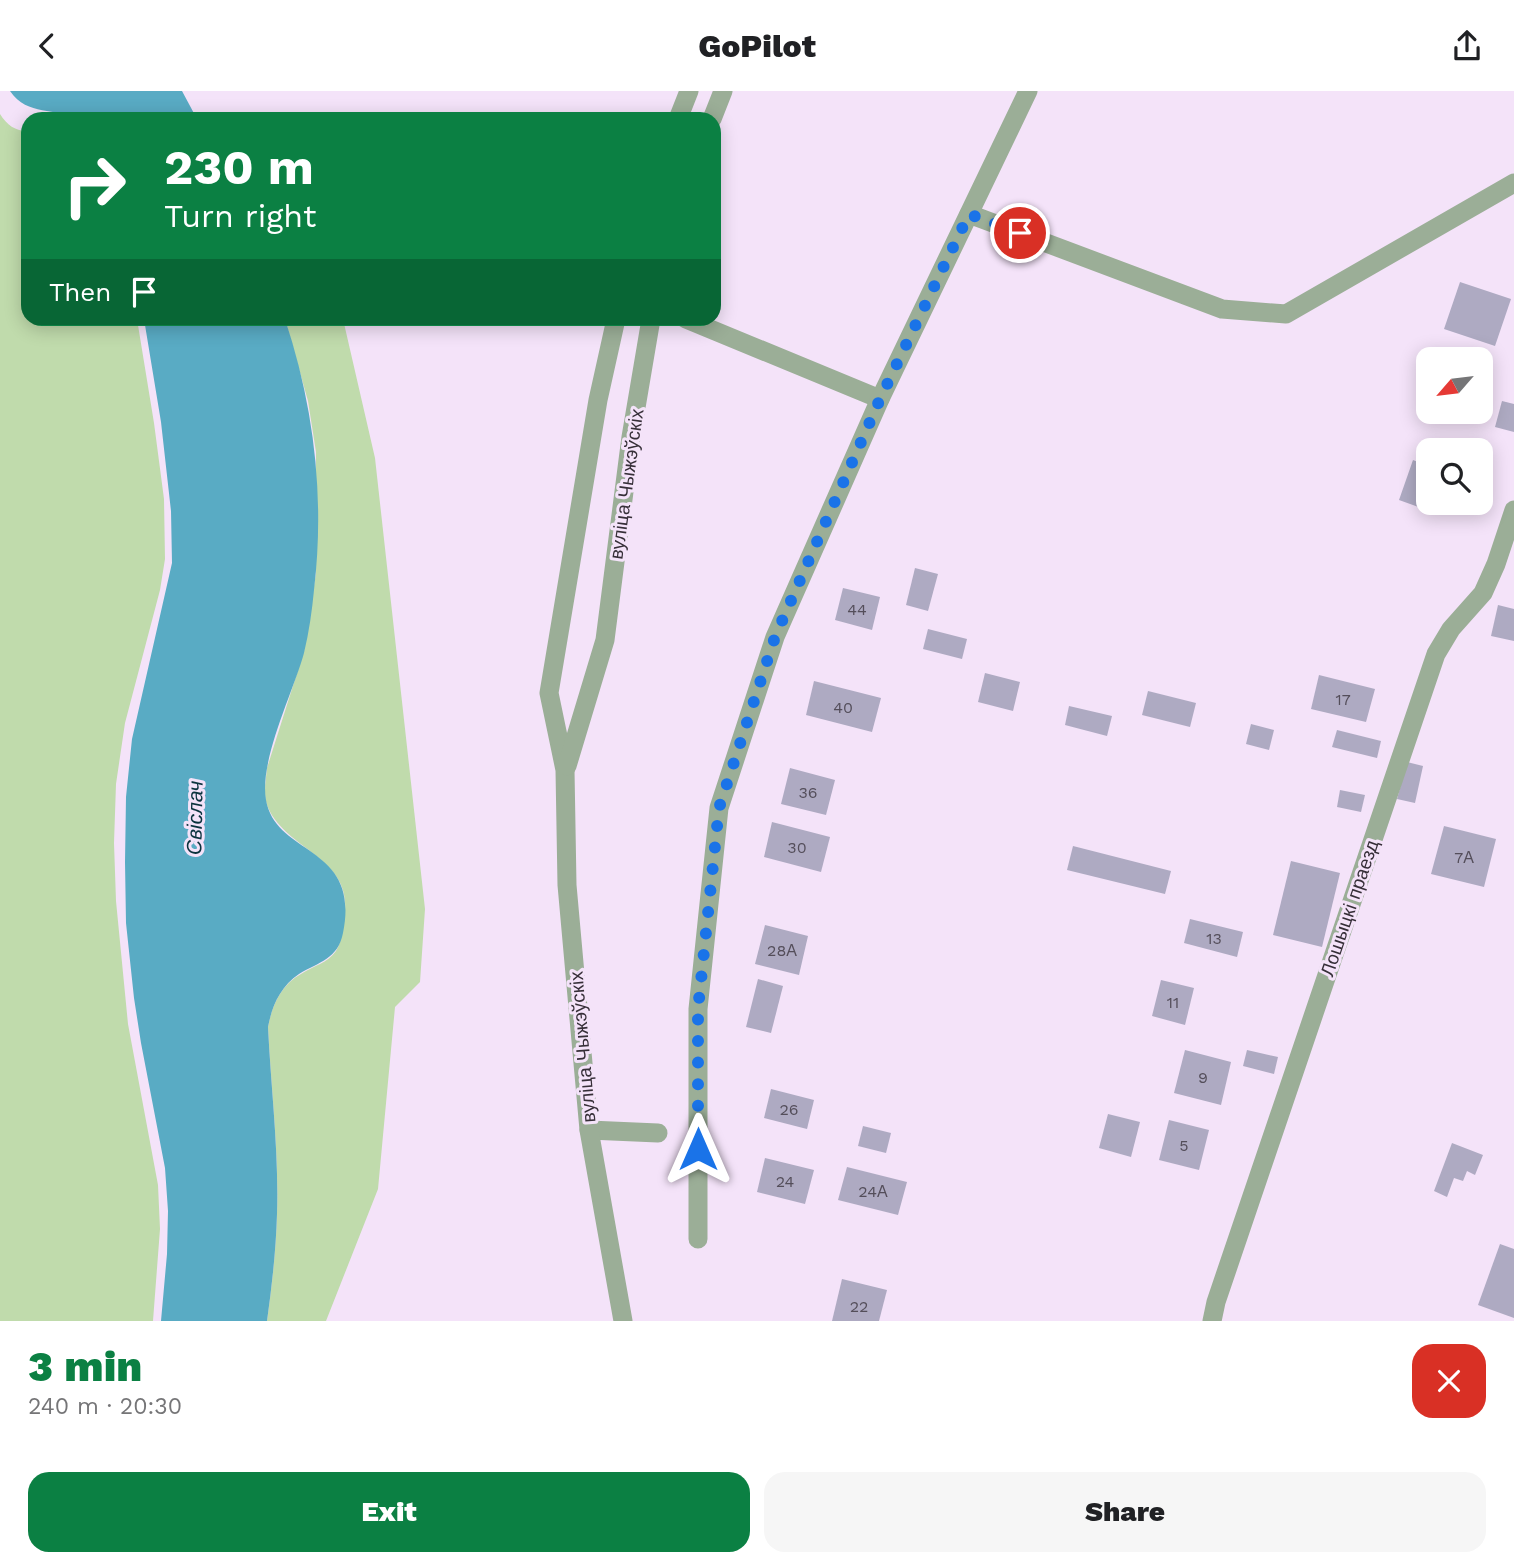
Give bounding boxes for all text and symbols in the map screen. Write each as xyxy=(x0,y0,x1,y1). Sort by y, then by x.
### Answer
icon: back xyxy=(28,27,66,65)
text: GoPilot xyxy=(698,27,816,65)
icon: share xyxy=(1448,27,1486,65)
text: 230 m xyxy=(164,138,314,196)
icon: right xyxy=(49,140,140,231)
text: Turn right xyxy=(164,197,316,235)
pin xyxy=(990,203,1050,263)
icon: arrive xyxy=(1001,214,1039,252)
icon: arrive xyxy=(125,273,163,311)
text: Then xyxy=(49,277,111,307)
north arrow xyxy=(1416,347,1493,423)
map controls xyxy=(1416,347,1493,515)
street label: вуліца Чыжэўскіх xyxy=(605,407,649,561)
button: search xyxy=(1416,438,1493,515)
house number: 44 xyxy=(847,600,867,619)
house number: 17 xyxy=(1335,690,1351,709)
house number: 40 xyxy=(833,698,853,717)
water label: Свіслач xyxy=(181,781,208,855)
house number: 36 xyxy=(798,783,818,802)
street label: Лошыцкі праезд xyxy=(1315,837,1384,979)
house number: 30 xyxy=(787,838,807,857)
house number: 7А xyxy=(1454,848,1474,867)
house number: 13 xyxy=(1206,929,1222,948)
house number: 28А xyxy=(767,941,797,960)
street label: вуліца Чыжэўскіх xyxy=(564,970,601,1124)
house number: 11 xyxy=(1167,993,1179,1012)
house number: 9 xyxy=(1198,1068,1208,1087)
house number: 26 xyxy=(779,1100,799,1119)
position arrow xyxy=(661,1112,735,1186)
house number: 5 xyxy=(1179,1136,1189,1155)
house number: 24 xyxy=(776,1172,795,1191)
house number: 24А xyxy=(858,1182,888,1201)
house number: 22 xyxy=(850,1297,868,1316)
text: 3 min xyxy=(28,1342,142,1391)
button: close xyxy=(1412,1344,1486,1418)
text: 240 m · 20:30 xyxy=(28,1393,182,1420)
button: Exit xyxy=(28,1472,750,1552)
button: Share xyxy=(764,1472,1486,1552)

